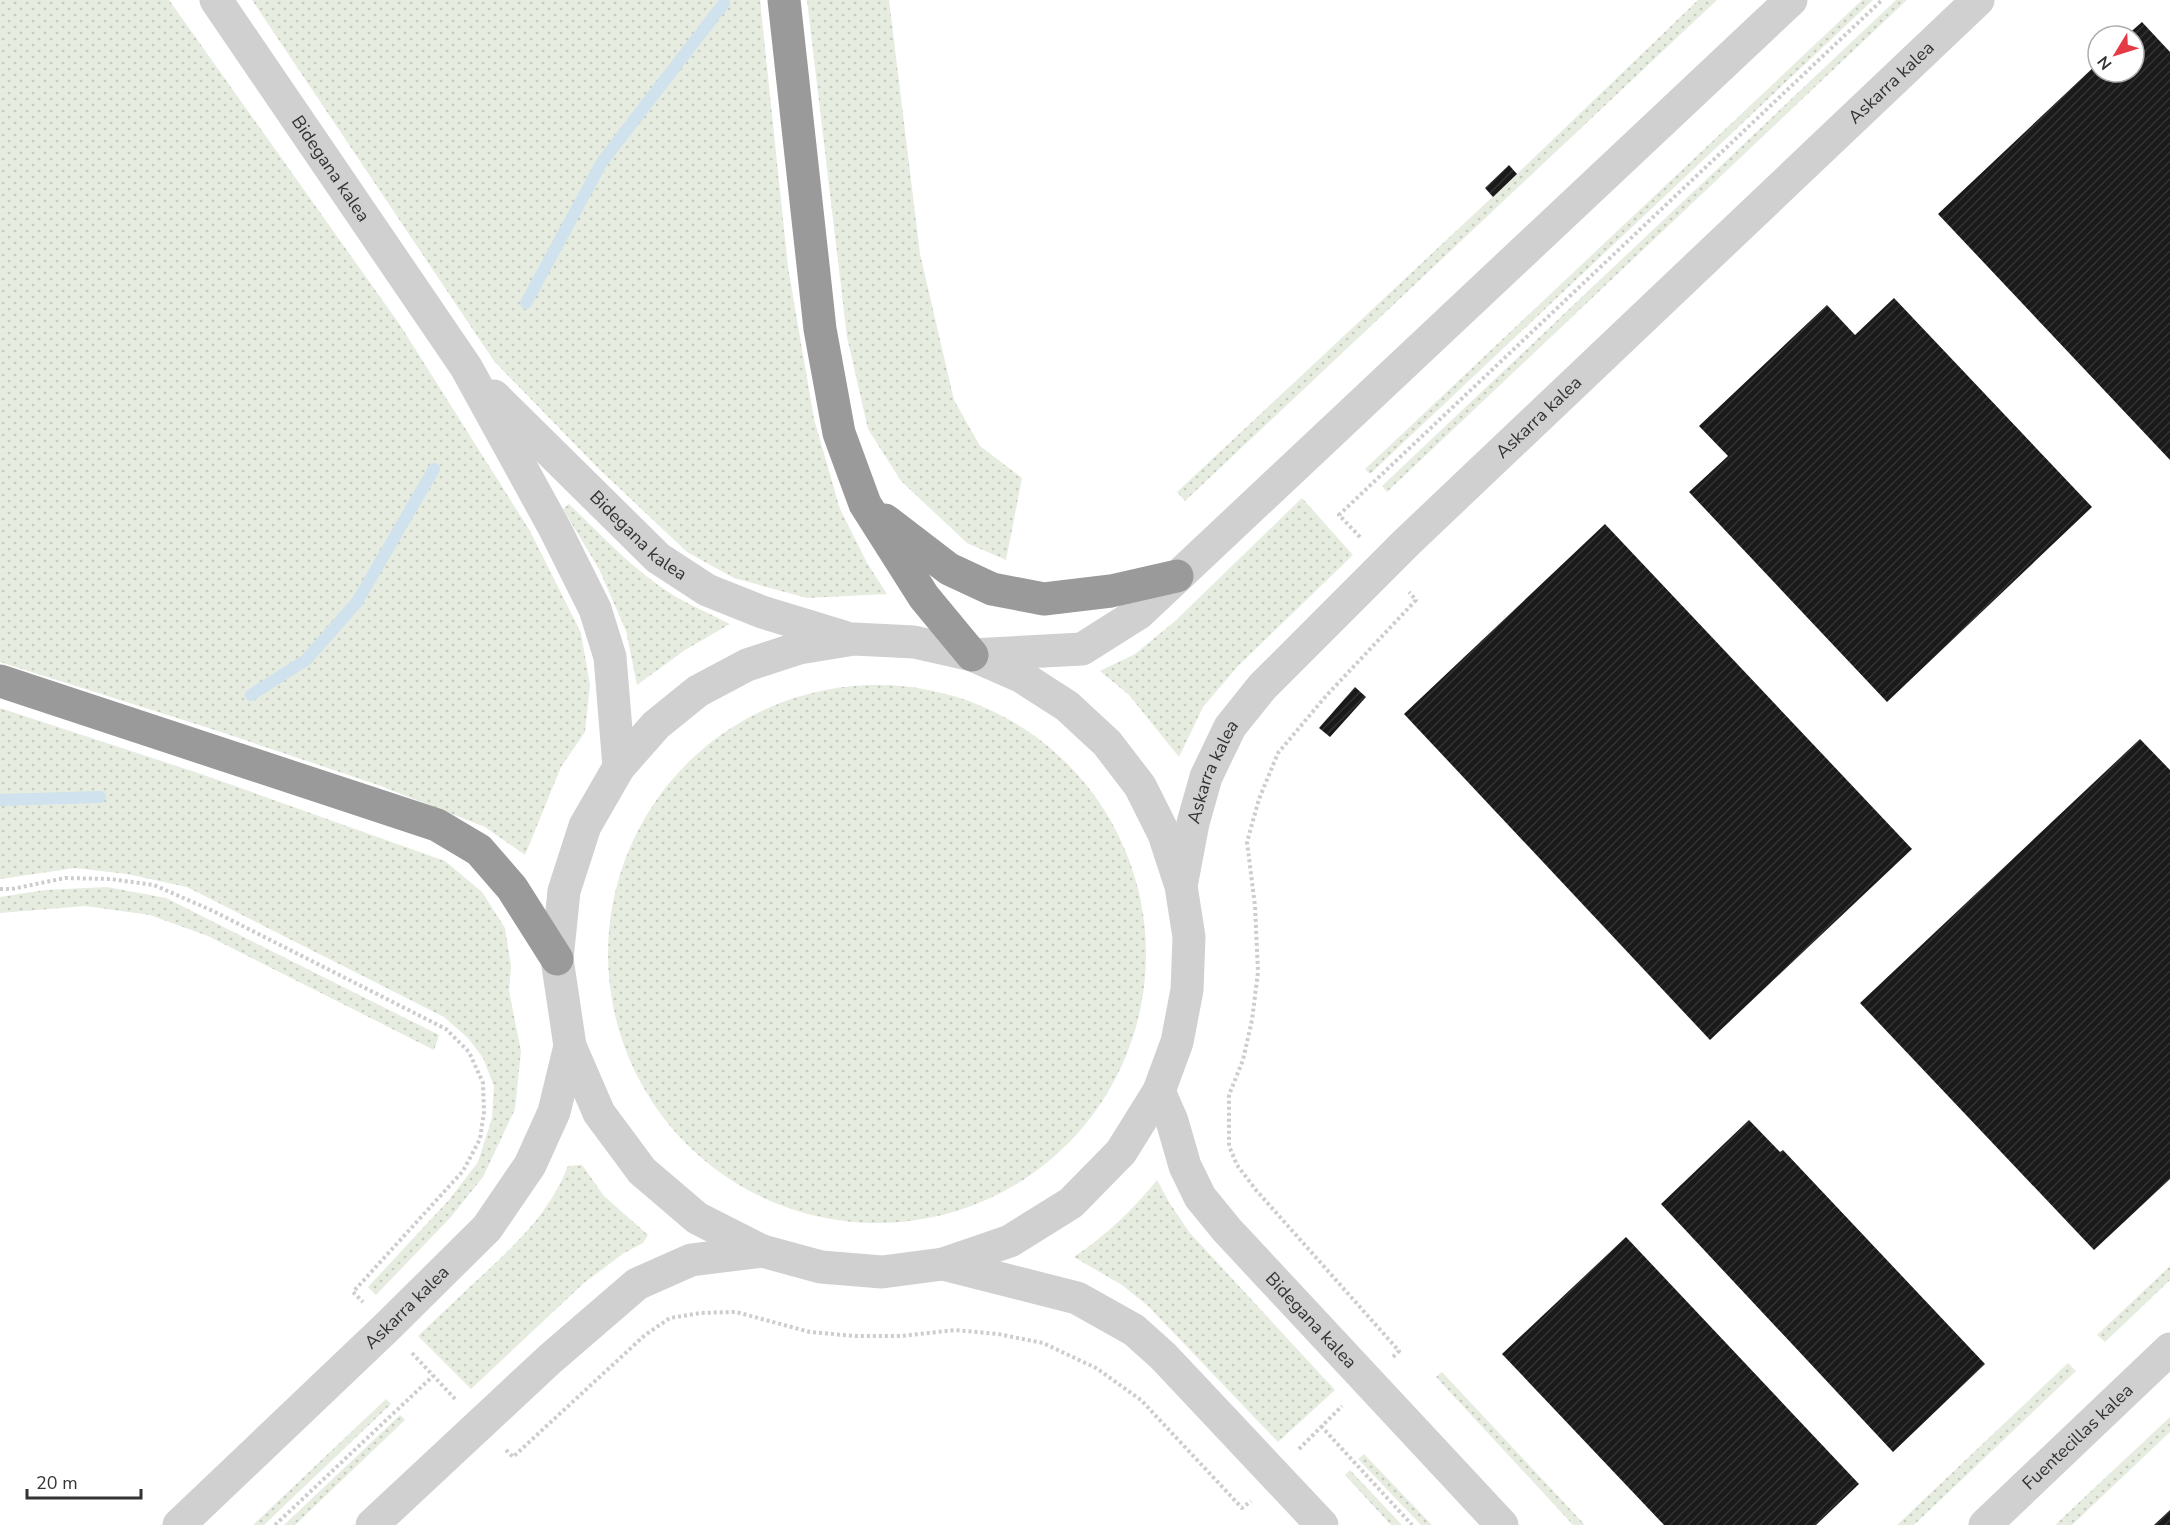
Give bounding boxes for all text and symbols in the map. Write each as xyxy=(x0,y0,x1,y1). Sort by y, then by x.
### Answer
north arrow xyxy=(2086,24,2146,84)
street label: Askarra kalea xyxy=(1843,36,1939,129)
text: N xyxy=(2093,51,2117,74)
street label: Bidegana kalea xyxy=(286,111,376,227)
street label: Askarra kalea xyxy=(1490,371,1587,464)
street label: Bidegana kalea xyxy=(585,485,692,586)
street label: Askarra kalea xyxy=(1181,714,1244,826)
street label: Askarra kalea xyxy=(359,1260,454,1354)
street label: Bidegana kalea xyxy=(1260,1267,1362,1374)
street label: Fuentecillas kalea xyxy=(2017,1378,2138,1495)
scale bar xyxy=(27,1462,141,1500)
text: 20 m xyxy=(36,1471,78,1495)

